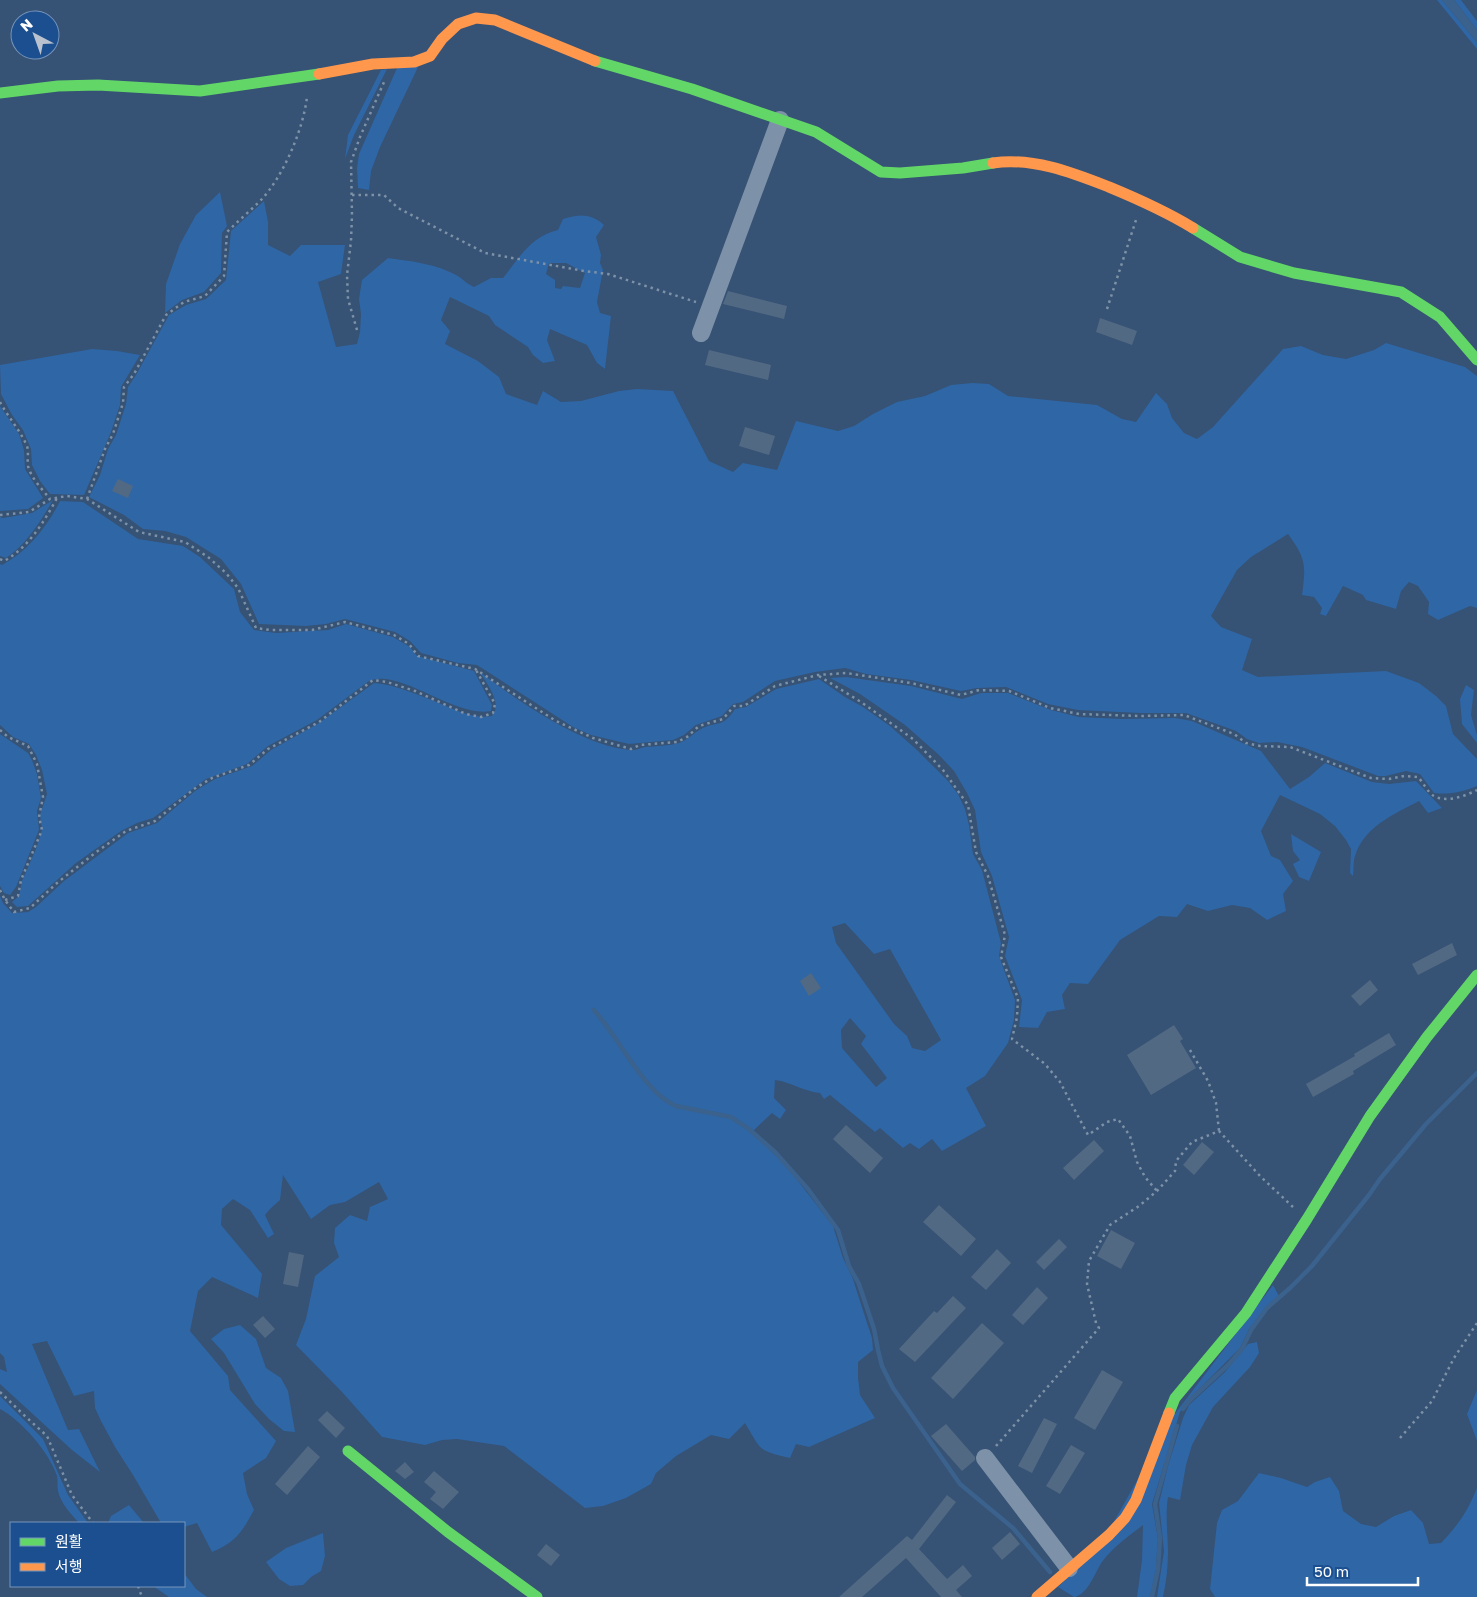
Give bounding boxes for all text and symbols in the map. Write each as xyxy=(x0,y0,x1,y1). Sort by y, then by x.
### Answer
north arrow xyxy=(10,10,60,60)
text: N xyxy=(17,15,36,35)
legend xyxy=(10,1522,185,1587)
text: 원활 xyxy=(55,1532,83,1550)
scale bar xyxy=(1307,1554,1418,1586)
text: 서행 xyxy=(55,1557,83,1575)
text: 50 m xyxy=(1314,1562,1349,1580)

